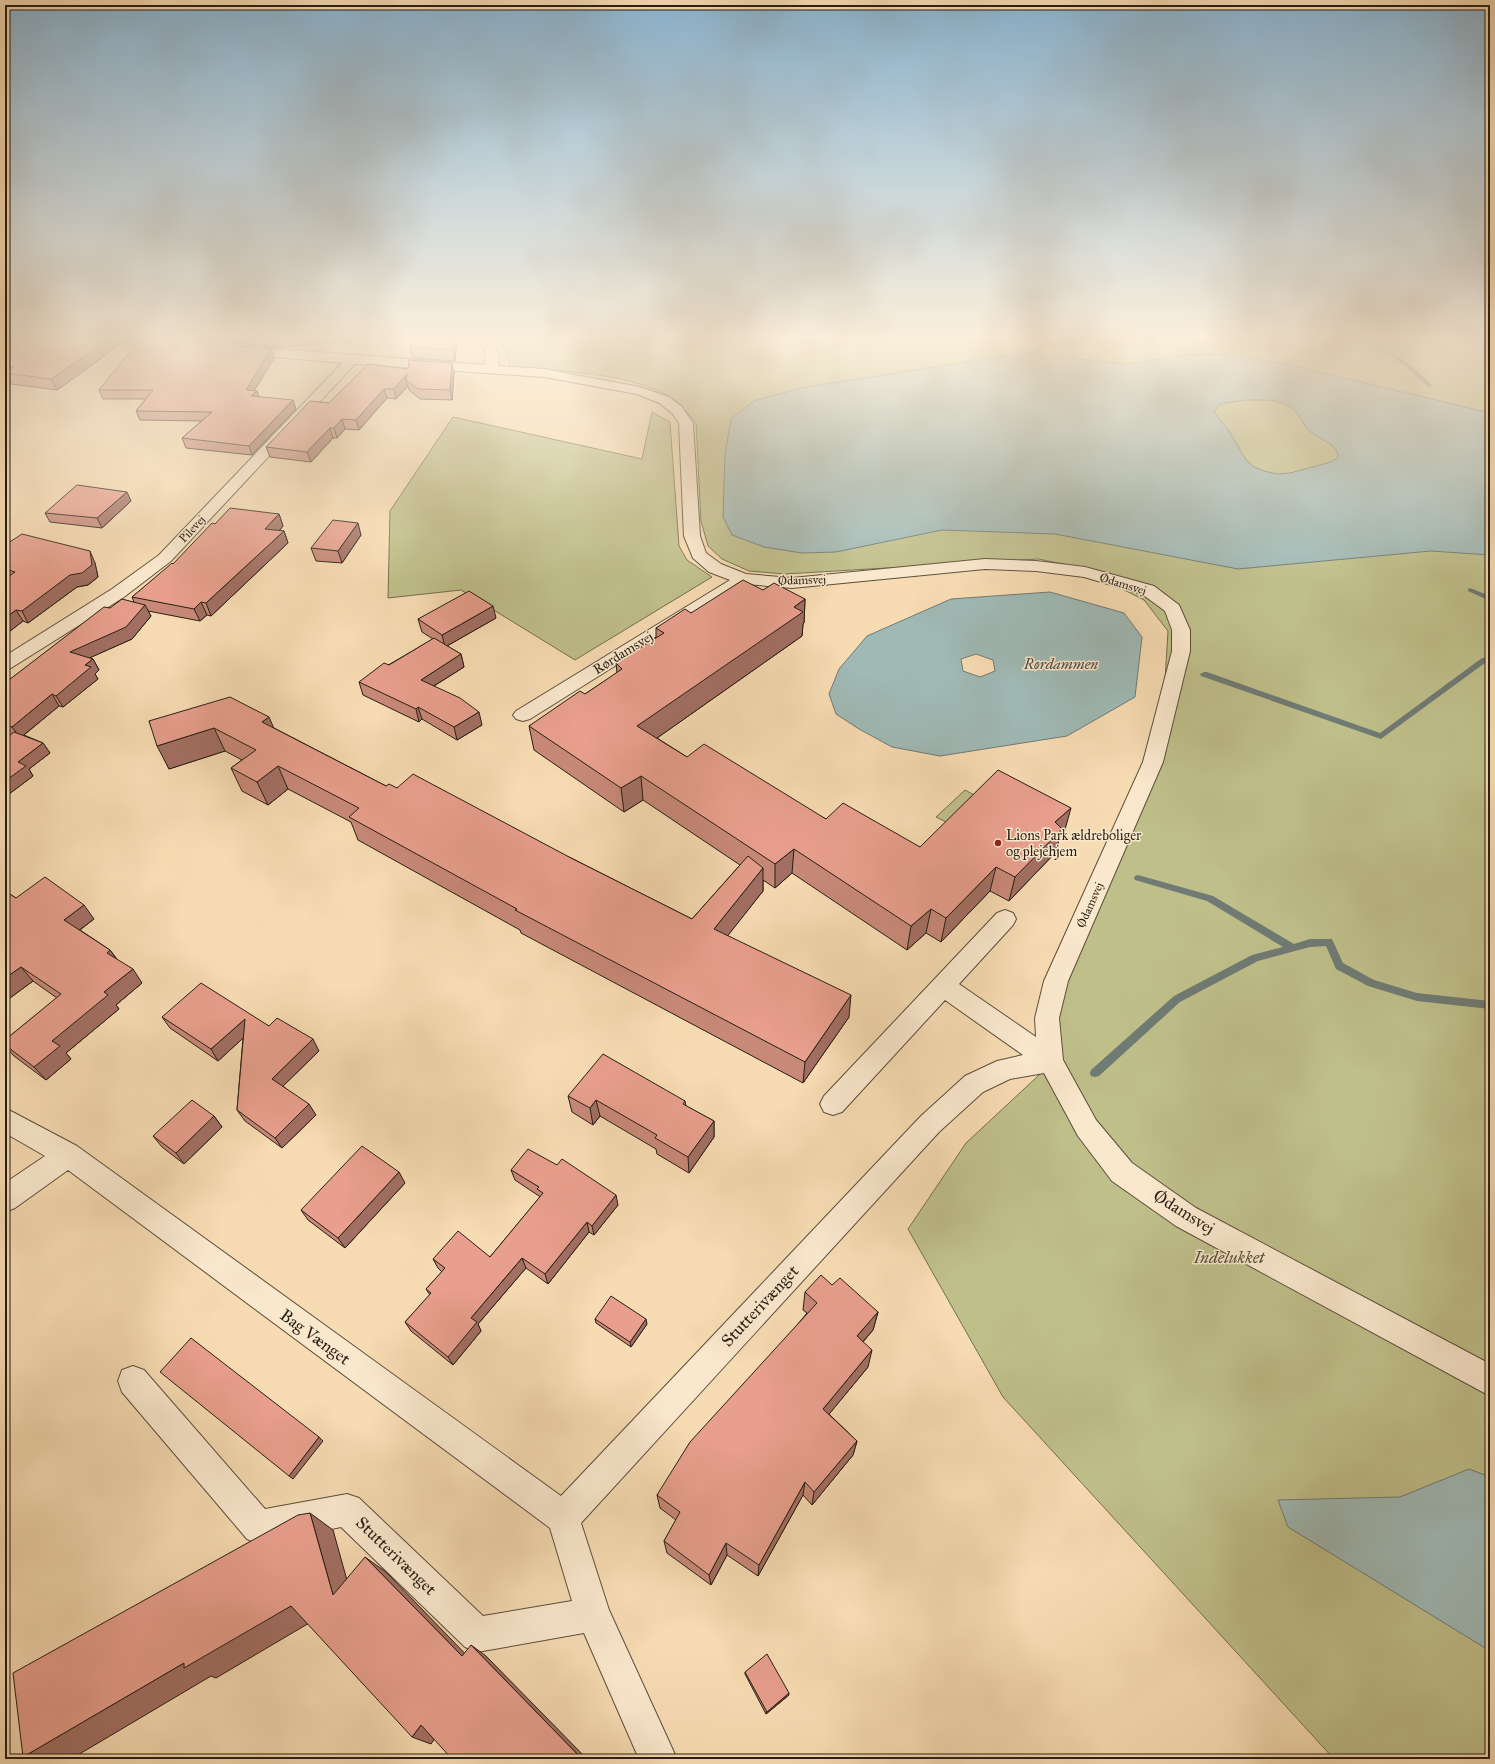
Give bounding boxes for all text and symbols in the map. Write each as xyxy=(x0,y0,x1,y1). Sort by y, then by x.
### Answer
street label: Pilevej xyxy=(176,513,208,545)
street label: Ødamsvej xyxy=(1098,570,1148,598)
street label: Ødamsvej xyxy=(778,572,826,588)
street label: Rørdamsvej xyxy=(590,628,656,678)
water label: Rørdammen xyxy=(1023,655,1098,673)
place label: Lions Park ældreboliger og plejehjem xyxy=(1006,827,1142,860)
marker: Lions Park ældreboliger og plejehjem xyxy=(993,838,1003,848)
street label: Ødamsvej xyxy=(1074,880,1106,930)
street label: Ødamsvej xyxy=(1149,1185,1219,1239)
park label: Indelukket xyxy=(1193,1247,1266,1268)
street label: Stutterivænget xyxy=(717,1261,803,1351)
street label: Bag Vænget xyxy=(276,1304,354,1370)
street label: Stutterivænget xyxy=(351,1512,441,1600)

